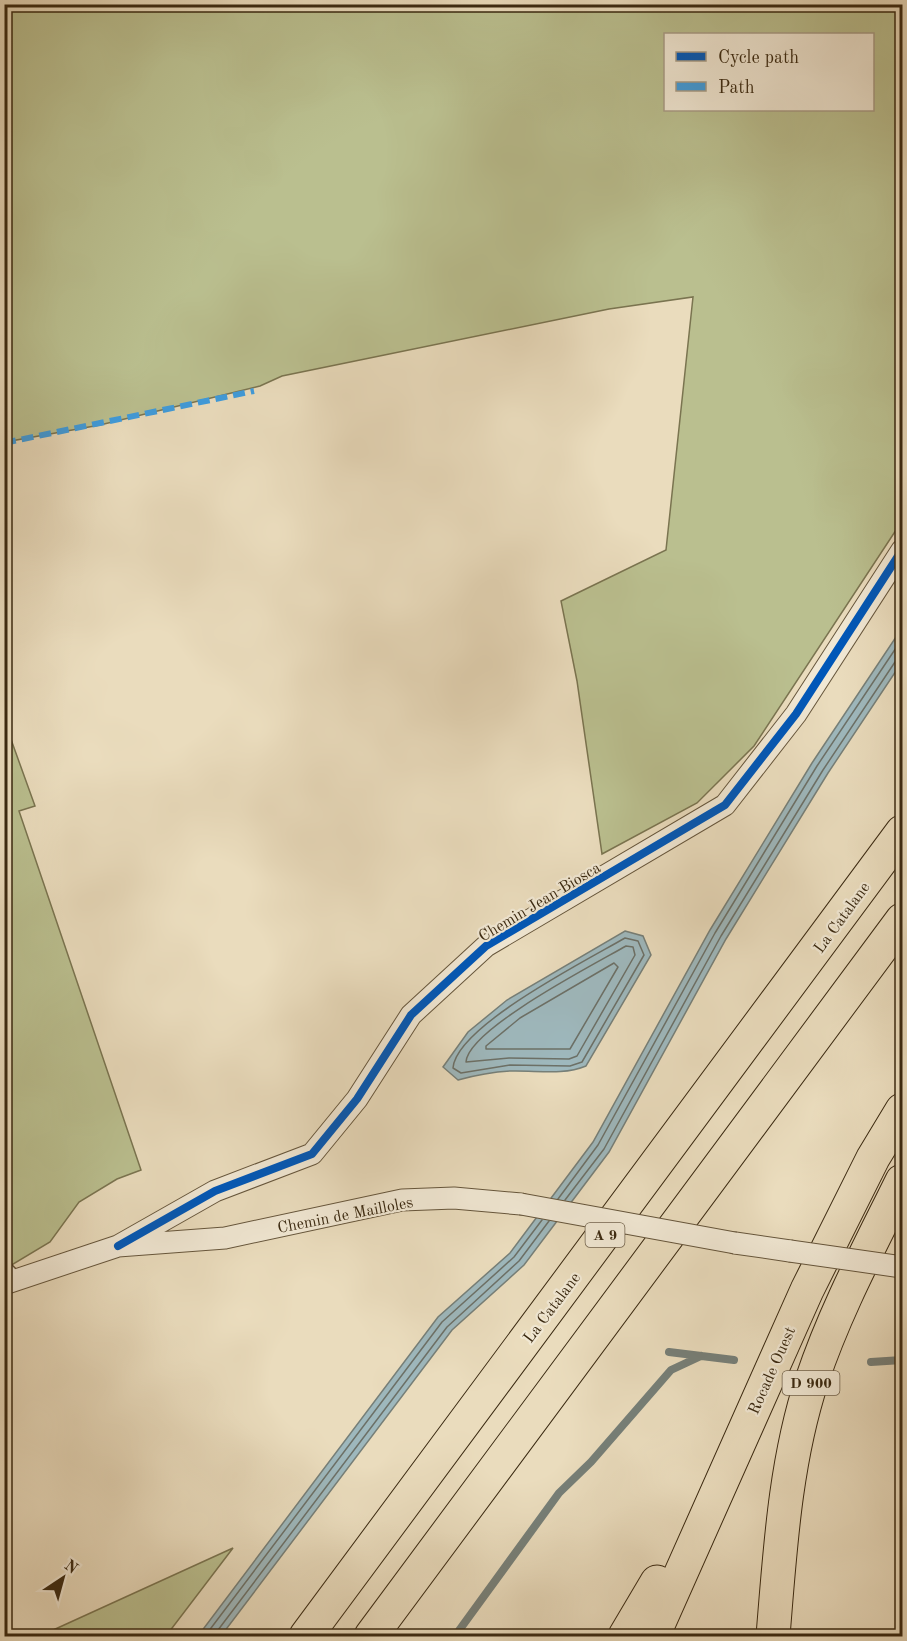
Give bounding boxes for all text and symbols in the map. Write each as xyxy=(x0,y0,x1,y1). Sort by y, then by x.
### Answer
legend xyxy=(664,33,874,111)
text: Cycle path xyxy=(718,49,799,67)
text: Path xyxy=(718,79,755,97)
street label: Chemin Jean Biosca xyxy=(476,860,604,945)
street label: La Catalane xyxy=(812,880,874,957)
street label: Chemin de Mailloles xyxy=(276,1195,415,1237)
road number: A 9 xyxy=(586,1223,624,1247)
street label: La Catalane xyxy=(521,1270,584,1346)
street label: Rocade Ouest xyxy=(746,1324,799,1417)
road number: D 900 xyxy=(782,1371,840,1395)
north arrow xyxy=(33,1548,93,1608)
text: N xyxy=(61,1557,81,1578)

